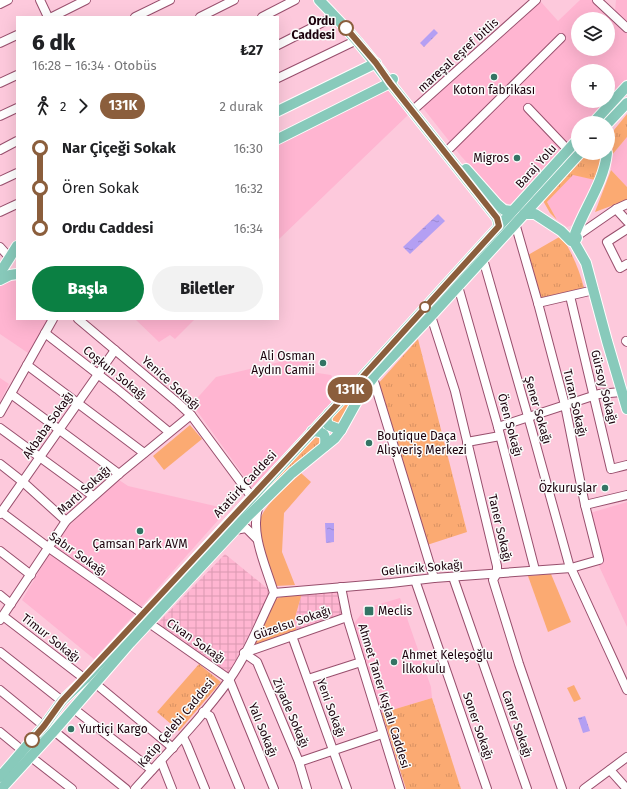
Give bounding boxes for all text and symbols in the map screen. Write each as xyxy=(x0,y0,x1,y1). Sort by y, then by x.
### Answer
map controls xyxy=(571,12,615,160)
button: layers xyxy=(571,12,615,56)
place label: Ordu Caddesi xyxy=(291,14,335,42)
street label: mareşal eşref bitlis xyxy=(415,15,501,95)
marker: Ordu Caddesi xyxy=(338,20,354,36)
text: 6 dk xyxy=(32,29,75,56)
text: ₺27 xyxy=(240,41,263,59)
text: 16:28 – 16:34 · Otobüs xyxy=(32,58,157,73)
button: + xyxy=(571,64,615,108)
marker: Koton fabrikası xyxy=(489,72,499,82)
place label: Koton fabrikası xyxy=(453,83,535,97)
icon: walk xyxy=(32,95,54,117)
icon: forward xyxy=(72,95,94,117)
text: 131K xyxy=(108,97,137,114)
text: 2 xyxy=(60,99,66,114)
text: 2 durak xyxy=(219,99,263,114)
button: − xyxy=(571,116,615,160)
text: Nar Çiçeği Sokak xyxy=(62,139,176,157)
text: 16:30 xyxy=(233,141,263,156)
street label: Baraj Yolu xyxy=(513,141,559,191)
place label: Migros xyxy=(473,151,509,165)
marker: Migros xyxy=(512,153,522,163)
text: Ören Sokak xyxy=(62,179,139,197)
text: 16:32 xyxy=(234,181,263,196)
text: Ordu Caddesi xyxy=(62,219,154,237)
text: 16:34 xyxy=(234,221,263,236)
button: Başla xyxy=(32,266,144,312)
button: Biletler xyxy=(152,266,263,312)
unlabelled marker xyxy=(419,301,431,313)
street label: Coşkun Sokağı xyxy=(80,343,150,403)
street label: Gürsoy Sokağı xyxy=(588,348,620,426)
place label: Ali Osman Aydın Camii xyxy=(251,349,315,377)
street label: Yenice Sokağı xyxy=(139,353,203,413)
marker: Ali Osman Aydın Camii xyxy=(318,358,328,368)
street label: Turan Sokağı xyxy=(560,368,590,438)
street label: Şener Sokağı xyxy=(522,374,554,446)
line badge: 131K xyxy=(322,377,378,403)
text: 131K xyxy=(336,381,364,398)
street label: Akbaba Sokağı xyxy=(20,389,76,461)
street label: Ören Sokağı xyxy=(495,391,527,458)
place label: Boutique Daça Alışveriş Merkezi xyxy=(377,429,467,457)
marker: Boutique Daça Alışveriş Merkezi xyxy=(364,438,374,448)
street label: Atatürk Caddesi xyxy=(211,448,279,520)
street label: Martı Sokağı xyxy=(54,462,114,518)
place label: Özkuruşlar xyxy=(539,479,597,495)
marker: Özkuruşlar xyxy=(600,483,610,493)
street label: Taner Sokağı xyxy=(485,493,515,563)
marker: Çamsan Park AVM xyxy=(135,526,145,536)
street label: Sabır Sokağı xyxy=(47,529,109,579)
place label: Çamsan Park AVM xyxy=(92,537,188,551)
street label: Gelincik Sokağı xyxy=(381,557,463,579)
street label: Güzelsu Sokağı xyxy=(251,603,333,643)
place label: Meclis xyxy=(378,604,413,618)
marker: Meclis xyxy=(363,605,375,617)
street label: Timur Sokağı xyxy=(19,611,83,665)
street label: Civan Sokağı xyxy=(164,616,228,666)
street label: Ahmet Taner Kışlalı Caddesi xyxy=(355,622,413,770)
place label: Ahmet Keleşoğlu İlkokulu xyxy=(402,648,493,676)
marker: Ahmet Keleşoğlu İlkokulu xyxy=(389,657,399,667)
street label: Katip Çelebi Caddesi xyxy=(135,676,217,770)
street label: Ziyade Sokağı xyxy=(270,676,312,750)
street label: Yeni Sokağı xyxy=(314,677,348,739)
street label: Caner Sokağı xyxy=(499,689,535,759)
street label: Soner Sokağı xyxy=(460,690,496,762)
street label: Yalı Sokağı xyxy=(246,701,280,759)
place label: Yurtiçi Kargo xyxy=(79,722,148,736)
marker: Yurtiçi Kargo xyxy=(66,724,76,734)
unlabelled marker xyxy=(24,732,40,748)

